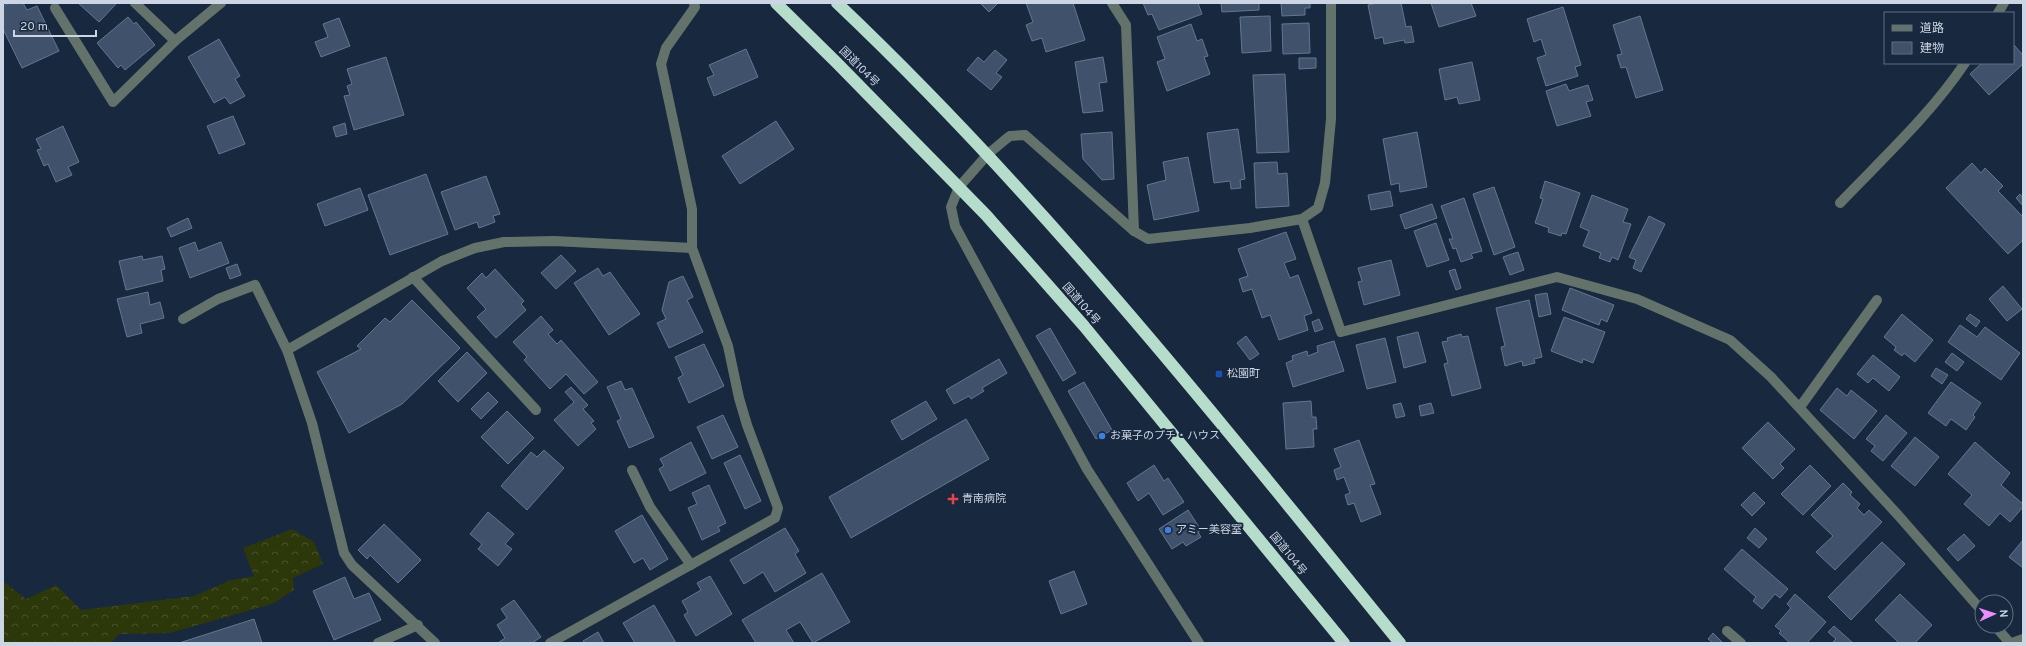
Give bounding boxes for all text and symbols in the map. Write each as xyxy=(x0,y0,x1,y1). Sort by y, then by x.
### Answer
scale bar xyxy=(14,12,96,38)
legend xyxy=(1884,12,2014,64)
text: 20 m xyxy=(20,19,48,35)
text: 道路 xyxy=(1920,21,1944,37)
text: 建物 xyxy=(1920,41,1944,57)
street label: 国道104号 xyxy=(836,44,882,90)
street label: 国道104号 xyxy=(1059,280,1103,328)
place label: 松園町 xyxy=(1227,367,1260,381)
marker: 松園町 xyxy=(1214,369,1224,379)
place label: お菓子のプチ・ハウス xyxy=(1110,429,1220,443)
marker: お菓子のプチ・ハウス xyxy=(1097,431,1107,441)
place label: 青南病院 xyxy=(962,492,1006,506)
marker: 青南病院 xyxy=(947,493,959,505)
place label: アミー美容室 xyxy=(1176,523,1242,537)
marker: アミー美容室 xyxy=(1163,525,1173,535)
street label: 国道104号 xyxy=(1267,530,1309,578)
north arrow xyxy=(1974,594,2014,634)
text: N xyxy=(1996,609,2010,618)

